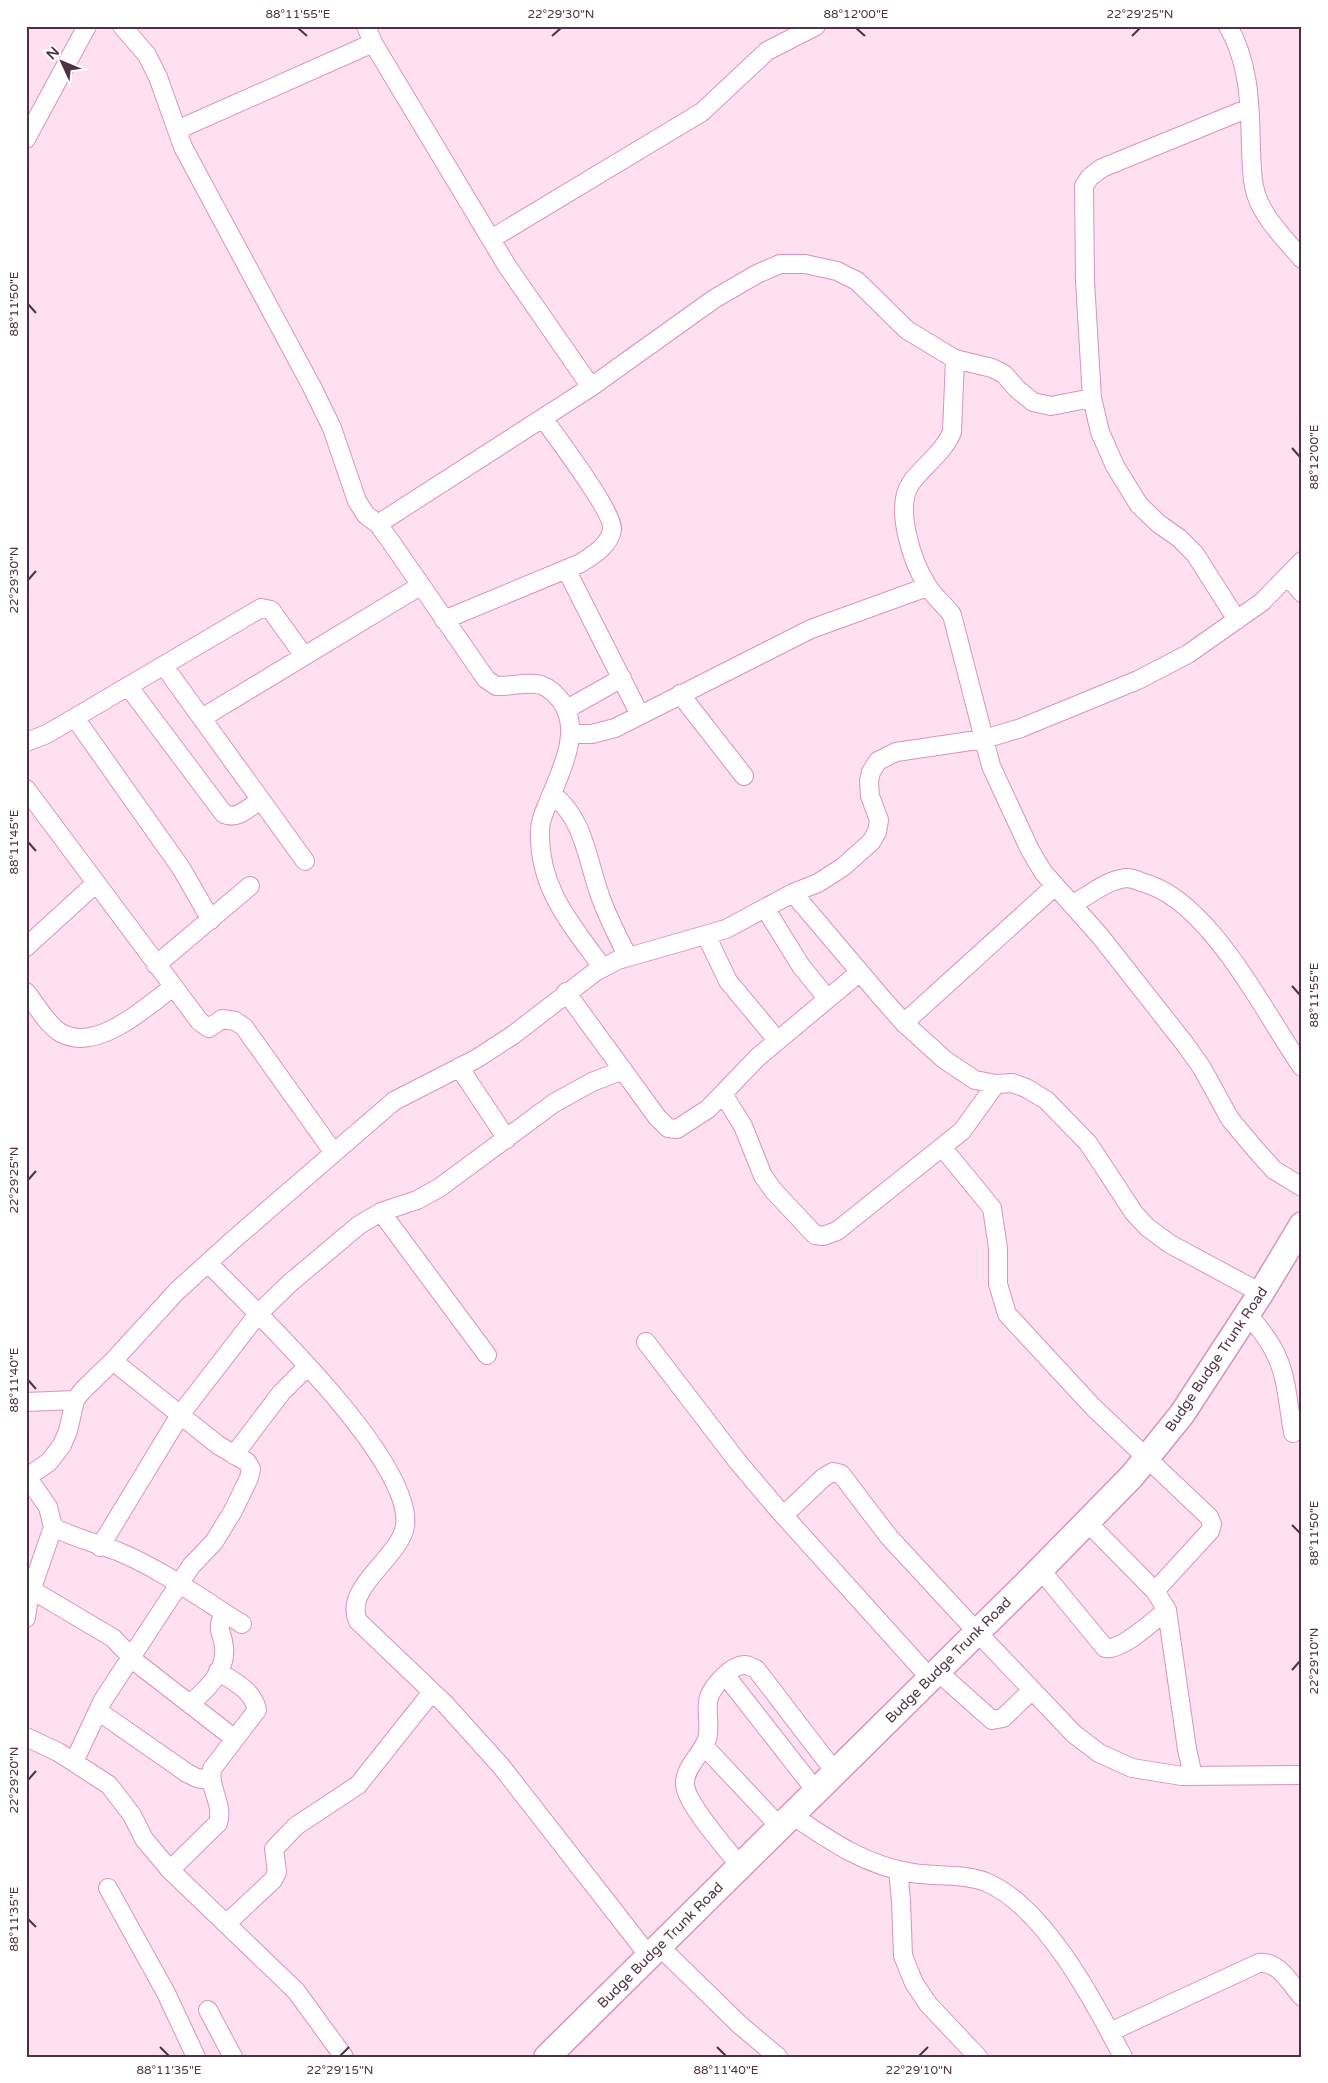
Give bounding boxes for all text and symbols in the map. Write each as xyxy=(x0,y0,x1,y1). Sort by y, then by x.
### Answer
text: 88°11'55"E xyxy=(265,7,331,21)
text: 22°29'30"N xyxy=(528,7,595,21)
text: 88°12'00"E xyxy=(823,7,889,21)
text: 22°29'25"N xyxy=(1107,7,1174,21)
north arrow xyxy=(38,38,88,88)
text: N xyxy=(43,43,63,63)
text: 88°11'50"E xyxy=(7,271,21,337)
text: 88°12'00"E xyxy=(1307,424,1321,490)
text: 22°29'30"N xyxy=(7,547,21,614)
text: 88°11'45"E xyxy=(7,809,21,875)
text: 88°11'55"E xyxy=(1307,962,1321,1028)
text: 22°29'25"N xyxy=(7,1147,21,1214)
street label: Budge Budge Trunk Road xyxy=(1161,1284,1271,1435)
text: 88°11'40"E xyxy=(7,1347,21,1413)
text: 88°11'50"E xyxy=(1307,1500,1321,1566)
street label: Budge Budge Trunk Road xyxy=(882,1594,1015,1727)
text: 22°29'10"N xyxy=(1307,1628,1321,1695)
text: 22°29'20"N xyxy=(7,1747,21,1814)
street label: Budge Budge Trunk Road xyxy=(594,1879,727,2012)
text: 88°11'35"E xyxy=(7,1886,21,1952)
text: 88°11'35"E xyxy=(136,2063,202,2077)
text: 22°29'15"N xyxy=(307,2063,374,2077)
text: 88°11'40"E xyxy=(693,2063,759,2077)
text: 22°29'10"N xyxy=(886,2063,953,2077)

